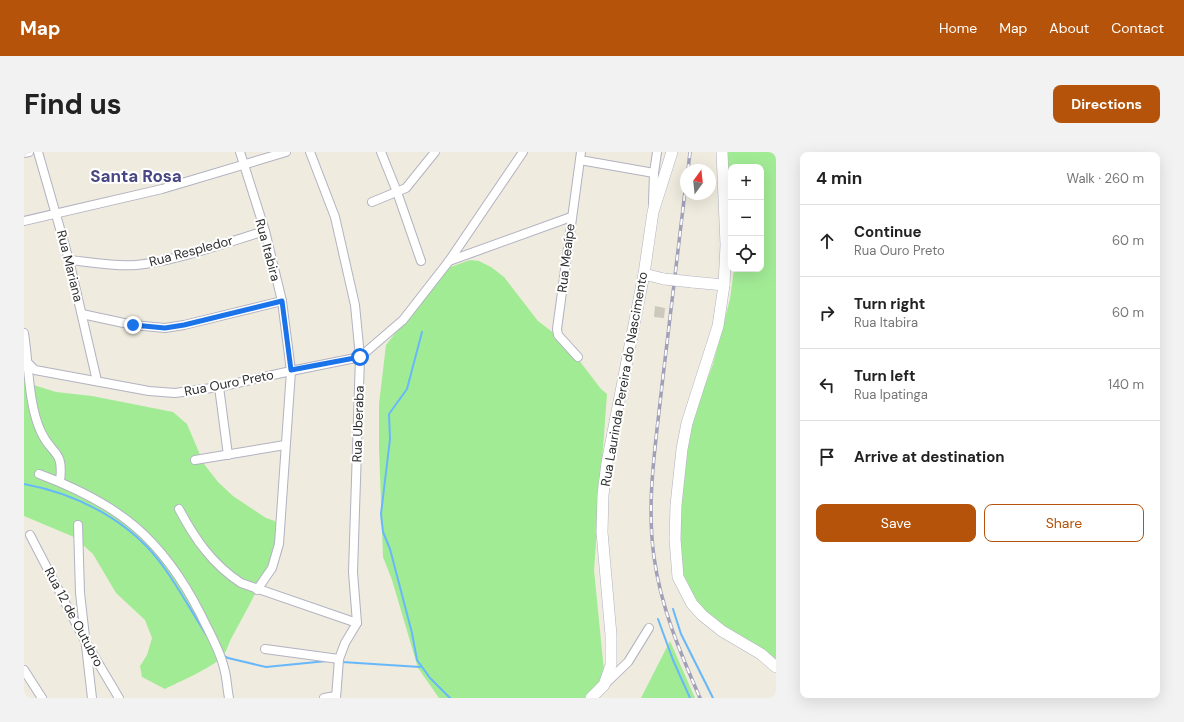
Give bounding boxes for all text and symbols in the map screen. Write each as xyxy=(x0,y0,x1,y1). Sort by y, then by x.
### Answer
text: Map xyxy=(20,16,60,41)
text: Home xyxy=(939,19,977,37)
text: Map xyxy=(999,19,1027,37)
text: About xyxy=(1049,19,1089,37)
text: Contact xyxy=(1111,19,1164,37)
button: Directions xyxy=(1053,85,1160,123)
text: Find us xyxy=(24,86,122,123)
north arrow xyxy=(680,164,716,200)
map controls xyxy=(728,164,764,272)
button: + xyxy=(728,164,764,200)
district label: Santa Rosa xyxy=(90,165,182,187)
text: 4 min xyxy=(816,167,862,189)
text: Walk · 260 m xyxy=(1066,170,1144,187)
button: − xyxy=(728,200,764,236)
street label: Rua Itabira xyxy=(251,217,285,283)
street label: Rua Meaípe xyxy=(553,222,579,294)
text: Continue xyxy=(854,222,922,242)
street label: Rua Mariana xyxy=(53,228,87,304)
icon: ahead xyxy=(816,230,838,252)
street label: Rua Respledor xyxy=(147,232,235,270)
text: 60 m xyxy=(1112,232,1144,249)
button: locate xyxy=(728,236,764,272)
text: Rua Ouro Preto xyxy=(854,242,945,259)
street label: Rua Laurinda Pereira do Nascimento xyxy=(597,270,651,488)
text: Turn right xyxy=(854,294,925,314)
icon: right xyxy=(816,302,838,324)
text: 60 m xyxy=(1112,304,1144,321)
text: Rua Itabira xyxy=(854,314,918,331)
route end xyxy=(124,316,142,334)
route start xyxy=(351,348,369,366)
street label: Rua Ouro Preto xyxy=(183,366,275,400)
text: Turn left xyxy=(854,366,915,386)
icon: left xyxy=(816,374,838,396)
text: 140 m xyxy=(1108,376,1144,393)
street label: Rua Uberaba xyxy=(348,385,368,463)
text: Rua Ipatinga xyxy=(854,386,928,403)
icon: arrive xyxy=(816,446,838,468)
text: Arrive at destination xyxy=(854,447,1005,467)
button: Save xyxy=(816,504,976,542)
button: Share xyxy=(984,504,1144,542)
street label: Rua 12 de Outubro xyxy=(41,564,107,670)

